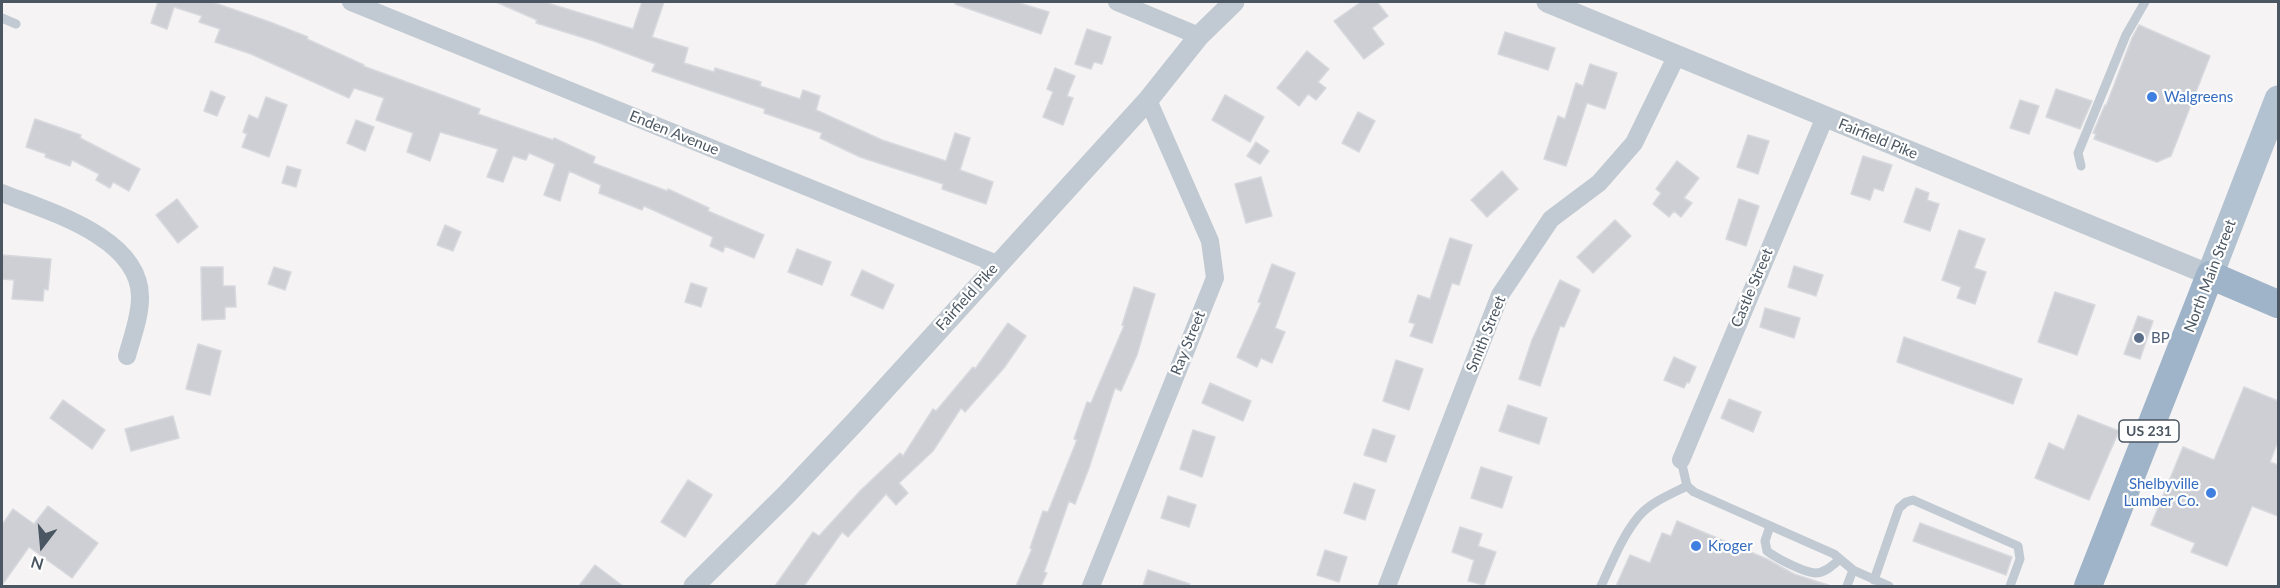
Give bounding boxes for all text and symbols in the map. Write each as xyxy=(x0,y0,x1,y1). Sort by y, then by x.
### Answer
place label: Walgreens xyxy=(2164,88,2233,106)
marker: Walgreens xyxy=(2145,90,2159,104)
street label: Enden Avenue xyxy=(627,107,721,159)
street label: Fairfield Pike xyxy=(1836,115,1920,163)
street label: North Main Street xyxy=(2180,217,2240,335)
street label: Castle Street xyxy=(1727,246,1777,330)
street label: Fairfield Pike xyxy=(932,260,1002,334)
street label: Smith Street xyxy=(1462,293,1510,375)
street label: Ray Street xyxy=(1167,308,1209,378)
place label: BP xyxy=(2151,329,2170,347)
marker: BP xyxy=(2132,331,2146,345)
road number: US 231 xyxy=(2119,420,2179,442)
place label: Shelbyville Lumber Co. xyxy=(2123,475,2199,510)
marker: Shelbyville Lumber Co. xyxy=(2204,486,2218,500)
north arrow xyxy=(12,516,72,576)
place label: Kroger xyxy=(1708,537,1753,555)
marker: Kroger xyxy=(1689,539,1703,553)
text: N xyxy=(28,553,45,575)

